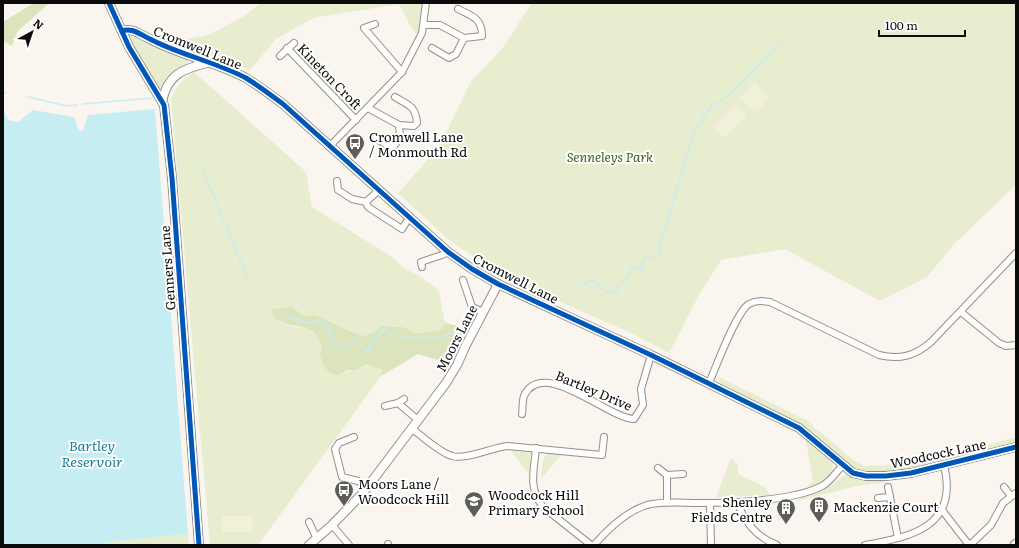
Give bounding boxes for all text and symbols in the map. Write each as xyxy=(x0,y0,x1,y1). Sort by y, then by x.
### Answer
north arrow xyxy=(12,12,52,52)
scale bar xyxy=(879,12,965,38)
text: N xyxy=(30,14,48,33)
text: 100 m xyxy=(885,16,918,34)
street label: Cromwell Lane xyxy=(151,21,245,74)
street label: Kineton Croft xyxy=(293,39,367,114)
place label: Cromwell Lane / Monmouth Rd xyxy=(369,127,467,161)
bus stop icon: Cromwell Lane / Monmouth Rd xyxy=(344,132,366,160)
park label: Senneleys Park xyxy=(567,147,654,166)
street label: Genners Lane xyxy=(155,225,179,311)
street label: Cromwell Lane xyxy=(470,248,562,308)
street label: Moors Lane xyxy=(431,301,481,375)
street label: Bartley Drive xyxy=(553,365,636,415)
street label: Woodcock Lane xyxy=(888,434,988,472)
water label: Bartley Reservoir xyxy=(61,435,123,471)
place label: Moors Lane / Woodcock Hill xyxy=(358,474,450,508)
bus stop icon: Moors Lane / Woodcock Hill xyxy=(333,479,355,507)
place label: Woodcock Hill Primary School xyxy=(488,485,585,519)
school or university icon: Woodcock Hill Primary School xyxy=(463,490,485,518)
place label: Shenley Fields Centre xyxy=(691,492,773,526)
building icon: Mackenzie Court xyxy=(808,495,830,523)
building icon: Shenley Fields Centre xyxy=(775,497,797,525)
place label: Mackenzie Court xyxy=(833,497,939,516)

